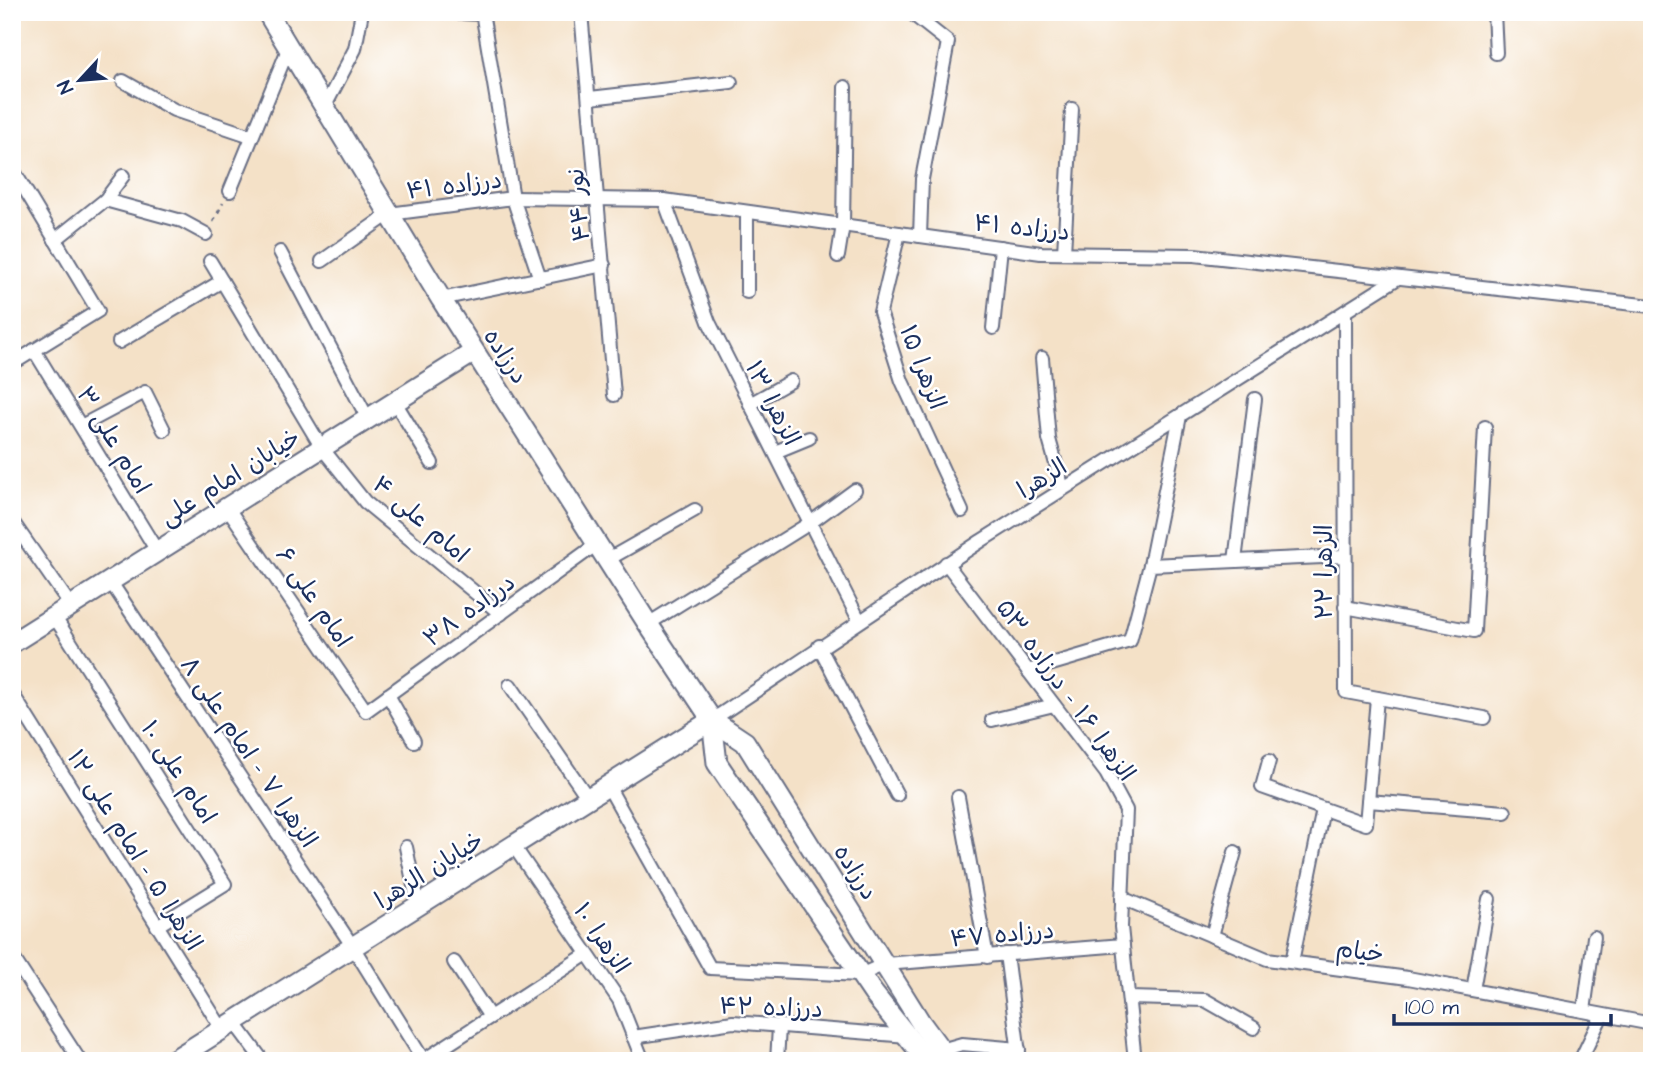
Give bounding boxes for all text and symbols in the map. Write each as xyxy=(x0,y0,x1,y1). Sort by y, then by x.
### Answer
north arrow xyxy=(46,46,116,116)
text: N xyxy=(51,75,81,98)
street label: درزاده ۴۱ xyxy=(404,163,504,209)
street label: نور ۴۴ xyxy=(559,167,599,243)
street label: درزاده ۴۱ xyxy=(972,206,1072,250)
street label: الزهرا ۱۵ xyxy=(890,320,954,415)
street label: درزاده xyxy=(475,322,536,391)
street label: الزهرا ۱۳ xyxy=(736,355,808,452)
street label: امام علی ۳ xyxy=(68,380,159,501)
street label: خیابان امام علی xyxy=(154,421,307,535)
street label: الزهرا xyxy=(1011,450,1074,507)
street label: امام علی ۴ xyxy=(364,468,476,571)
street label: الزهرا ۲۲ xyxy=(1308,524,1342,620)
street label: امام علی ۶ xyxy=(267,540,359,655)
street label: درزاده ۳۸ xyxy=(417,566,522,656)
street label: الزهرا ۱۶ - درزاده ۵۳ xyxy=(987,592,1143,789)
street label: الزهرا ۷ - امام علی ۸ xyxy=(171,650,325,855)
street label: امام علی ۱۰ xyxy=(132,714,224,831)
street label: الزهرا ۵ - امام علی ۱۲ xyxy=(58,743,210,958)
street label: خیابان الزهرا xyxy=(369,824,490,918)
street label: درزاده xyxy=(825,838,885,907)
street label: الزهرا ۱۰ xyxy=(565,896,638,981)
street label: درزاده ۴۷ xyxy=(949,914,1056,956)
street label: خیام xyxy=(1334,932,1386,972)
scale bar xyxy=(1394,982,1612,1026)
street label: درزاده ۴۲ xyxy=(719,989,823,1027)
text: 100 m xyxy=(1405,993,1460,1022)

